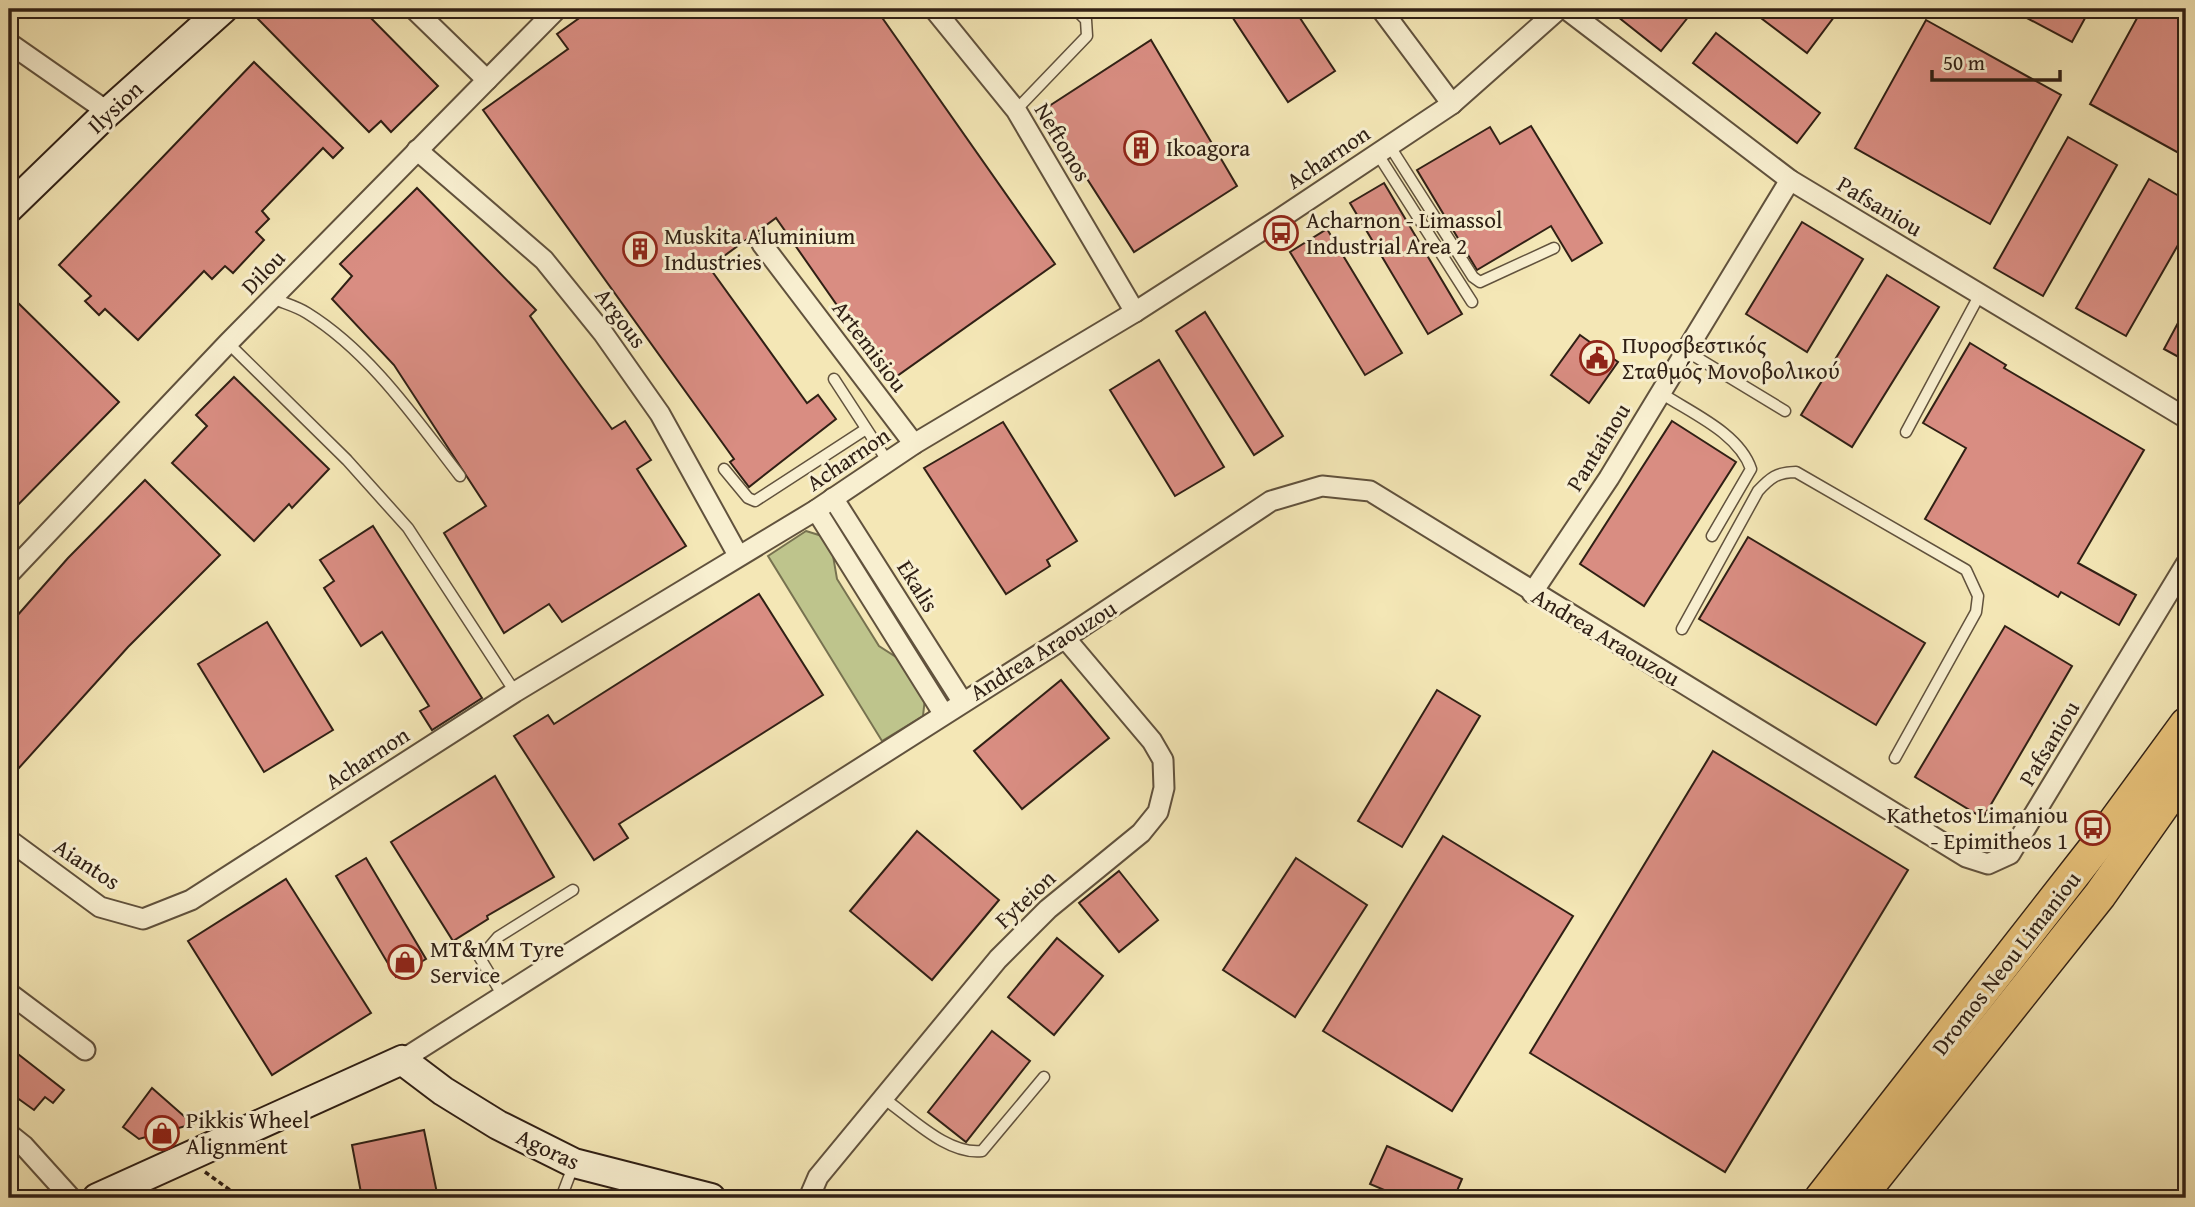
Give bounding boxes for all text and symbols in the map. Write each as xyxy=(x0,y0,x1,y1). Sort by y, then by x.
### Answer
scale bar xyxy=(1932,38,2060,82)
text: 50 m xyxy=(1943,47,1985,78)
street label: Ilysion xyxy=(80,72,150,141)
street label: Neftonos xyxy=(1027,96,1100,187)
street label: Acharnon xyxy=(1279,116,1376,197)
building icon: Ikoagora xyxy=(1122,129,1160,167)
place label: Ikoagora xyxy=(1166,131,1250,164)
street label: Pafsaniou xyxy=(1831,167,1930,244)
place label: Acharnon - Limassol Industrial Area 2 xyxy=(1306,203,1502,262)
bus stop icon: Acharnon - Limassol Industrial Area 2 xyxy=(1262,214,1300,252)
place label: Muskita Aluminium Industries xyxy=(664,219,856,278)
building icon: Muskita Aluminium Industries xyxy=(621,230,659,268)
street label: Dilou xyxy=(233,241,293,301)
street label: Argous xyxy=(588,281,655,355)
street label: Artemisiou xyxy=(825,293,916,399)
place label: Πυροσβεστικός Σταθμός Μονοβολικού xyxy=(1622,328,1840,387)
public building icon: Πυροσβεστικός Σταθμός Μονοβολικού xyxy=(1578,339,1616,377)
street label: Pantainou xyxy=(1557,396,1638,497)
street label: Acharnon xyxy=(799,418,896,499)
street label: Ekalis xyxy=(890,553,947,618)
street label: Andrea Araouzou xyxy=(1526,579,1687,694)
street label: Andrea Araouzou xyxy=(963,591,1123,708)
street label: Pafsaniou xyxy=(2010,693,2087,792)
street label: Acharnon xyxy=(318,718,415,797)
place label: Kathetos Limaniou - Epimitheos 1 xyxy=(1887,798,2069,857)
bus stop icon: Kathetos Limaniou - Epimitheos 1 xyxy=(2074,809,2112,847)
street label: Aiantos xyxy=(48,830,127,897)
street label: Fyteion xyxy=(987,862,1063,935)
street label: Dromos Neou Limaniou xyxy=(1923,863,2088,1062)
place label: MT&MM Tyre Service xyxy=(430,932,564,991)
shop icon: MT&MM Tyre Service xyxy=(386,943,424,981)
place label: Pikkis Wheel Alignment xyxy=(186,1103,309,1162)
shop icon: Pikkis Wheel Alignment xyxy=(143,1114,181,1152)
street label: Agoras xyxy=(511,1120,585,1178)

